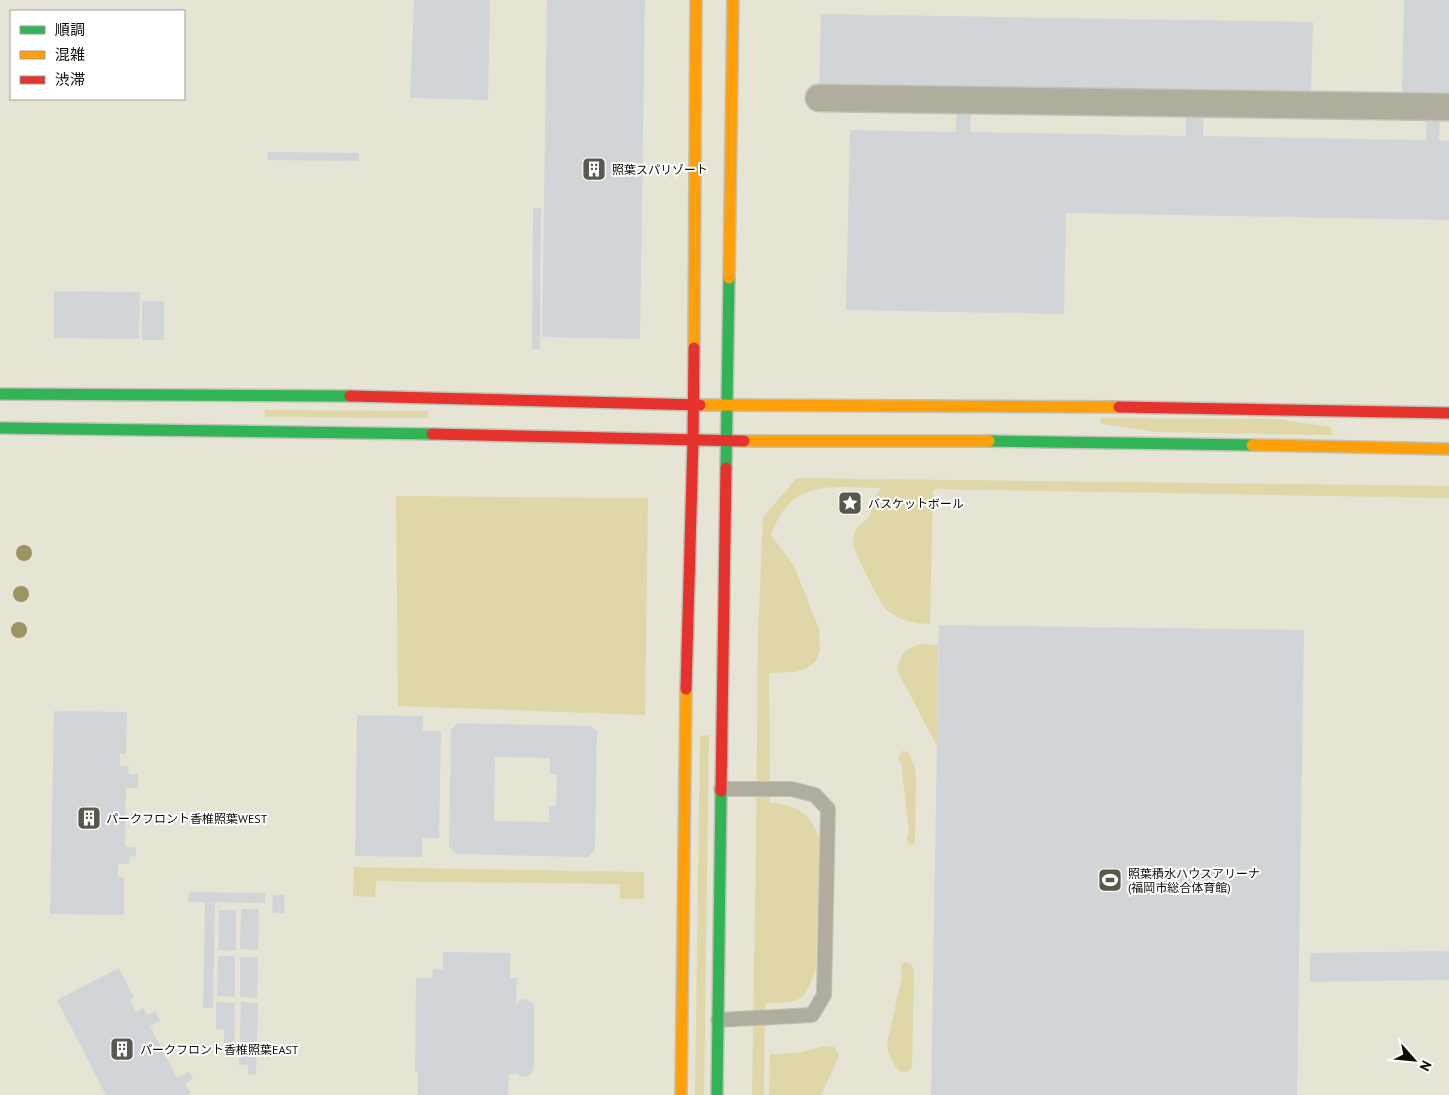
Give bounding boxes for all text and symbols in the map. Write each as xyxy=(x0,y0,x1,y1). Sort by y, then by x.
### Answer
legend xyxy=(10,10,185,100)
text: 順調 xyxy=(55,20,85,39)
text: 混雑 xyxy=(55,45,85,64)
text: 渋滞 xyxy=(55,70,85,89)
building icon: 照葉スパリゾート xyxy=(581,156,607,182)
place label: 照葉スパリゾート xyxy=(612,162,708,177)
place icon: バスケットボール xyxy=(837,490,863,516)
place label: バスケットボール xyxy=(868,496,964,511)
building icon: パークフロント香椎照葉WEST xyxy=(76,805,102,831)
place label: パークフロント香椎照葉WEST xyxy=(106,811,268,826)
place label: 照葉積水ハウスアリーナ (福岡市総合体育館) xyxy=(1128,866,1260,895)
sports icon: 照葉積水ハウスアリーナ (福岡市総合体育館) xyxy=(1097,867,1123,893)
north arrow xyxy=(1389,1035,1439,1085)
building icon: パークフロント香椎照葉EAST xyxy=(109,1036,135,1062)
place label: パークフロント香椎照葉EAST xyxy=(140,1042,299,1057)
text: N xyxy=(1415,1058,1436,1074)

